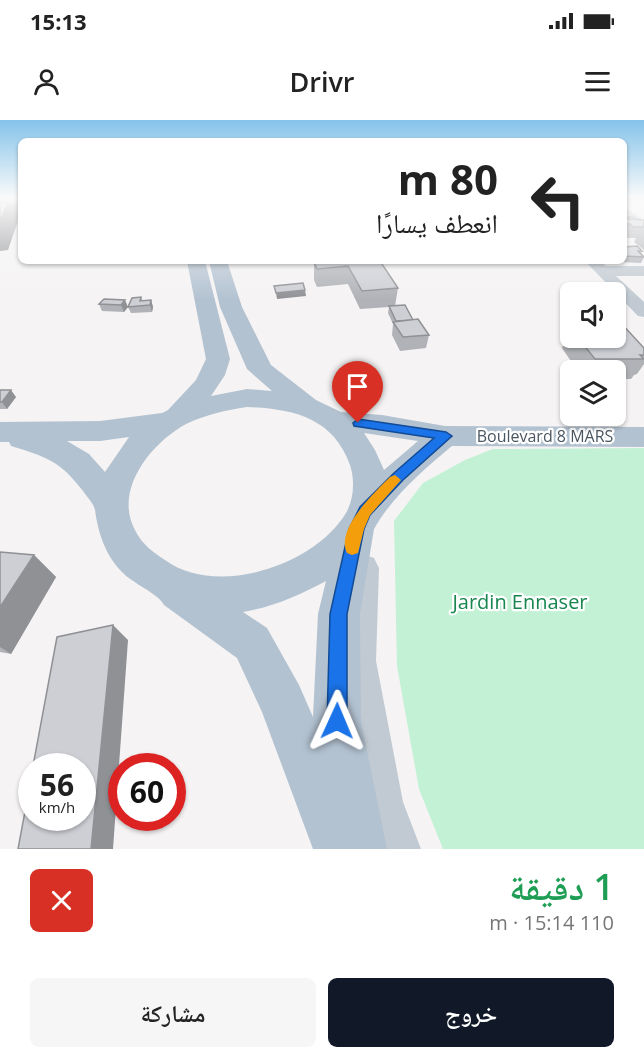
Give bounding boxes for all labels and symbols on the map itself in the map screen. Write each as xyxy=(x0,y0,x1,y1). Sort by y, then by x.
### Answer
pin xyxy=(332,361,383,423)
street label: Boulevard 8 MARS xyxy=(477,425,614,447)
park label: Jardin Ennaser xyxy=(450,588,588,615)
position arrow xyxy=(305,689,369,753)
speed limit sign: 60 xyxy=(108,753,186,831)

